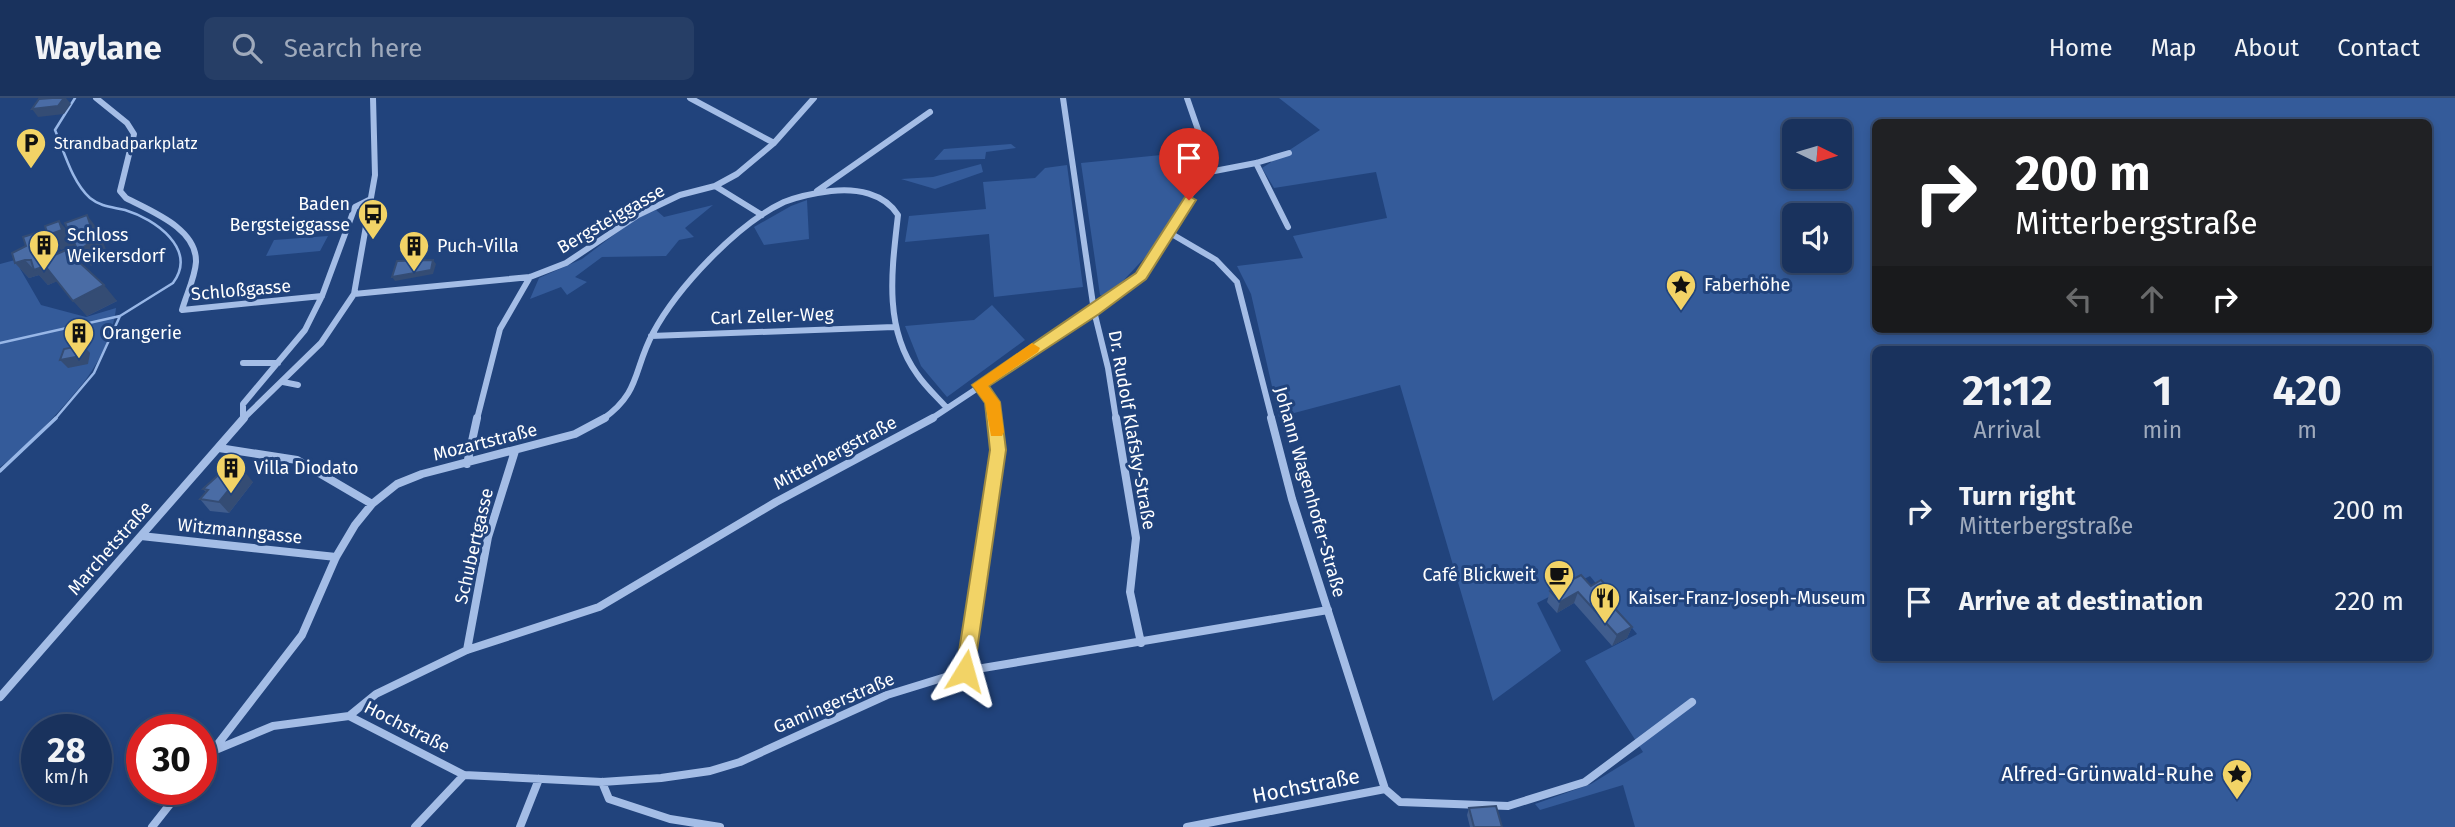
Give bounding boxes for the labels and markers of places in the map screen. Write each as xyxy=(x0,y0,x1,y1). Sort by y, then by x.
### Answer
parking icon: Strandbadparkplatz xyxy=(14,126,48,170)
pin xyxy=(1159,128,1219,200)
place label: Strandbadparkplatz xyxy=(54,134,197,153)
place label: Baden Bergsteiggasse xyxy=(229,193,350,236)
bus stop icon: Baden Bergsteiggasse xyxy=(356,197,390,241)
place label: Schloss Weikersdorf xyxy=(67,224,167,267)
building icon: Schloss Weikersdorf xyxy=(27,228,61,272)
building icon: Puch-Villa xyxy=(397,229,431,273)
place label: Puch-Villa xyxy=(437,235,519,257)
place icon: Faberhöhe xyxy=(1664,268,1698,312)
place label: Faberhöhe xyxy=(1704,274,1790,296)
building icon: Orangerie xyxy=(62,316,96,360)
place label: Orangerie xyxy=(102,322,182,344)
building icon: Villa Diodato xyxy=(214,451,248,495)
place label: Villa Diodato xyxy=(254,457,359,479)
cafe icon: Café Blickweit xyxy=(1542,558,1576,602)
place label: Café Blickweit xyxy=(1422,564,1536,586)
restaurant icon: Kaiser-Franz-Joseph-Museum xyxy=(1588,581,1622,625)
place label: Kaiser-Franz-Joseph-Museum xyxy=(1628,587,1866,609)
place icon: Alfred-Grünwald-Ruhe xyxy=(2220,757,2254,801)
place label: Alfred-Grünwald-Ruhe xyxy=(2001,761,2214,787)

